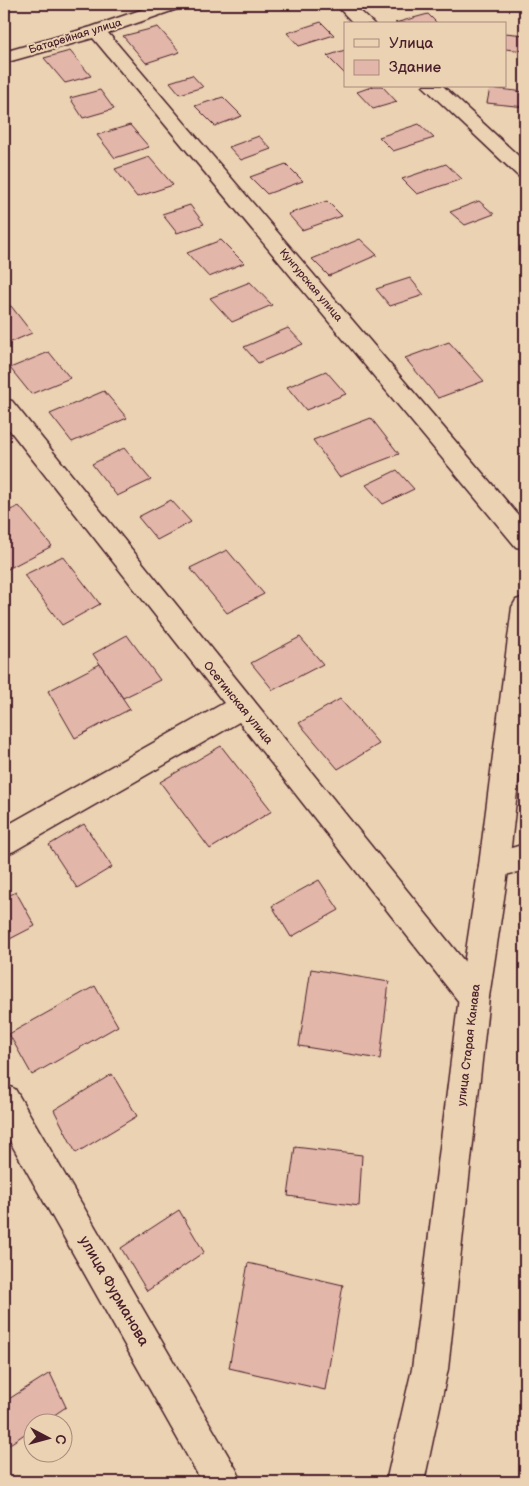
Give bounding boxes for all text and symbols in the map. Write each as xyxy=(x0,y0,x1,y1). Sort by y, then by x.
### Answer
street label: Батарейная улица xyxy=(27,16,123,56)
legend xyxy=(344,22,506,88)
text: Улица xyxy=(389,34,434,53)
text: Здание xyxy=(389,58,441,77)
street label: Кунгурская улица xyxy=(277,246,346,324)
street label: Осетинская улица xyxy=(200,658,276,748)
street label: улица Старая Канава xyxy=(454,983,484,1107)
street label: улица Фурманова xyxy=(75,1232,153,1350)
north arrow xyxy=(22,1414,72,1464)
text: С xyxy=(51,1434,69,1445)

